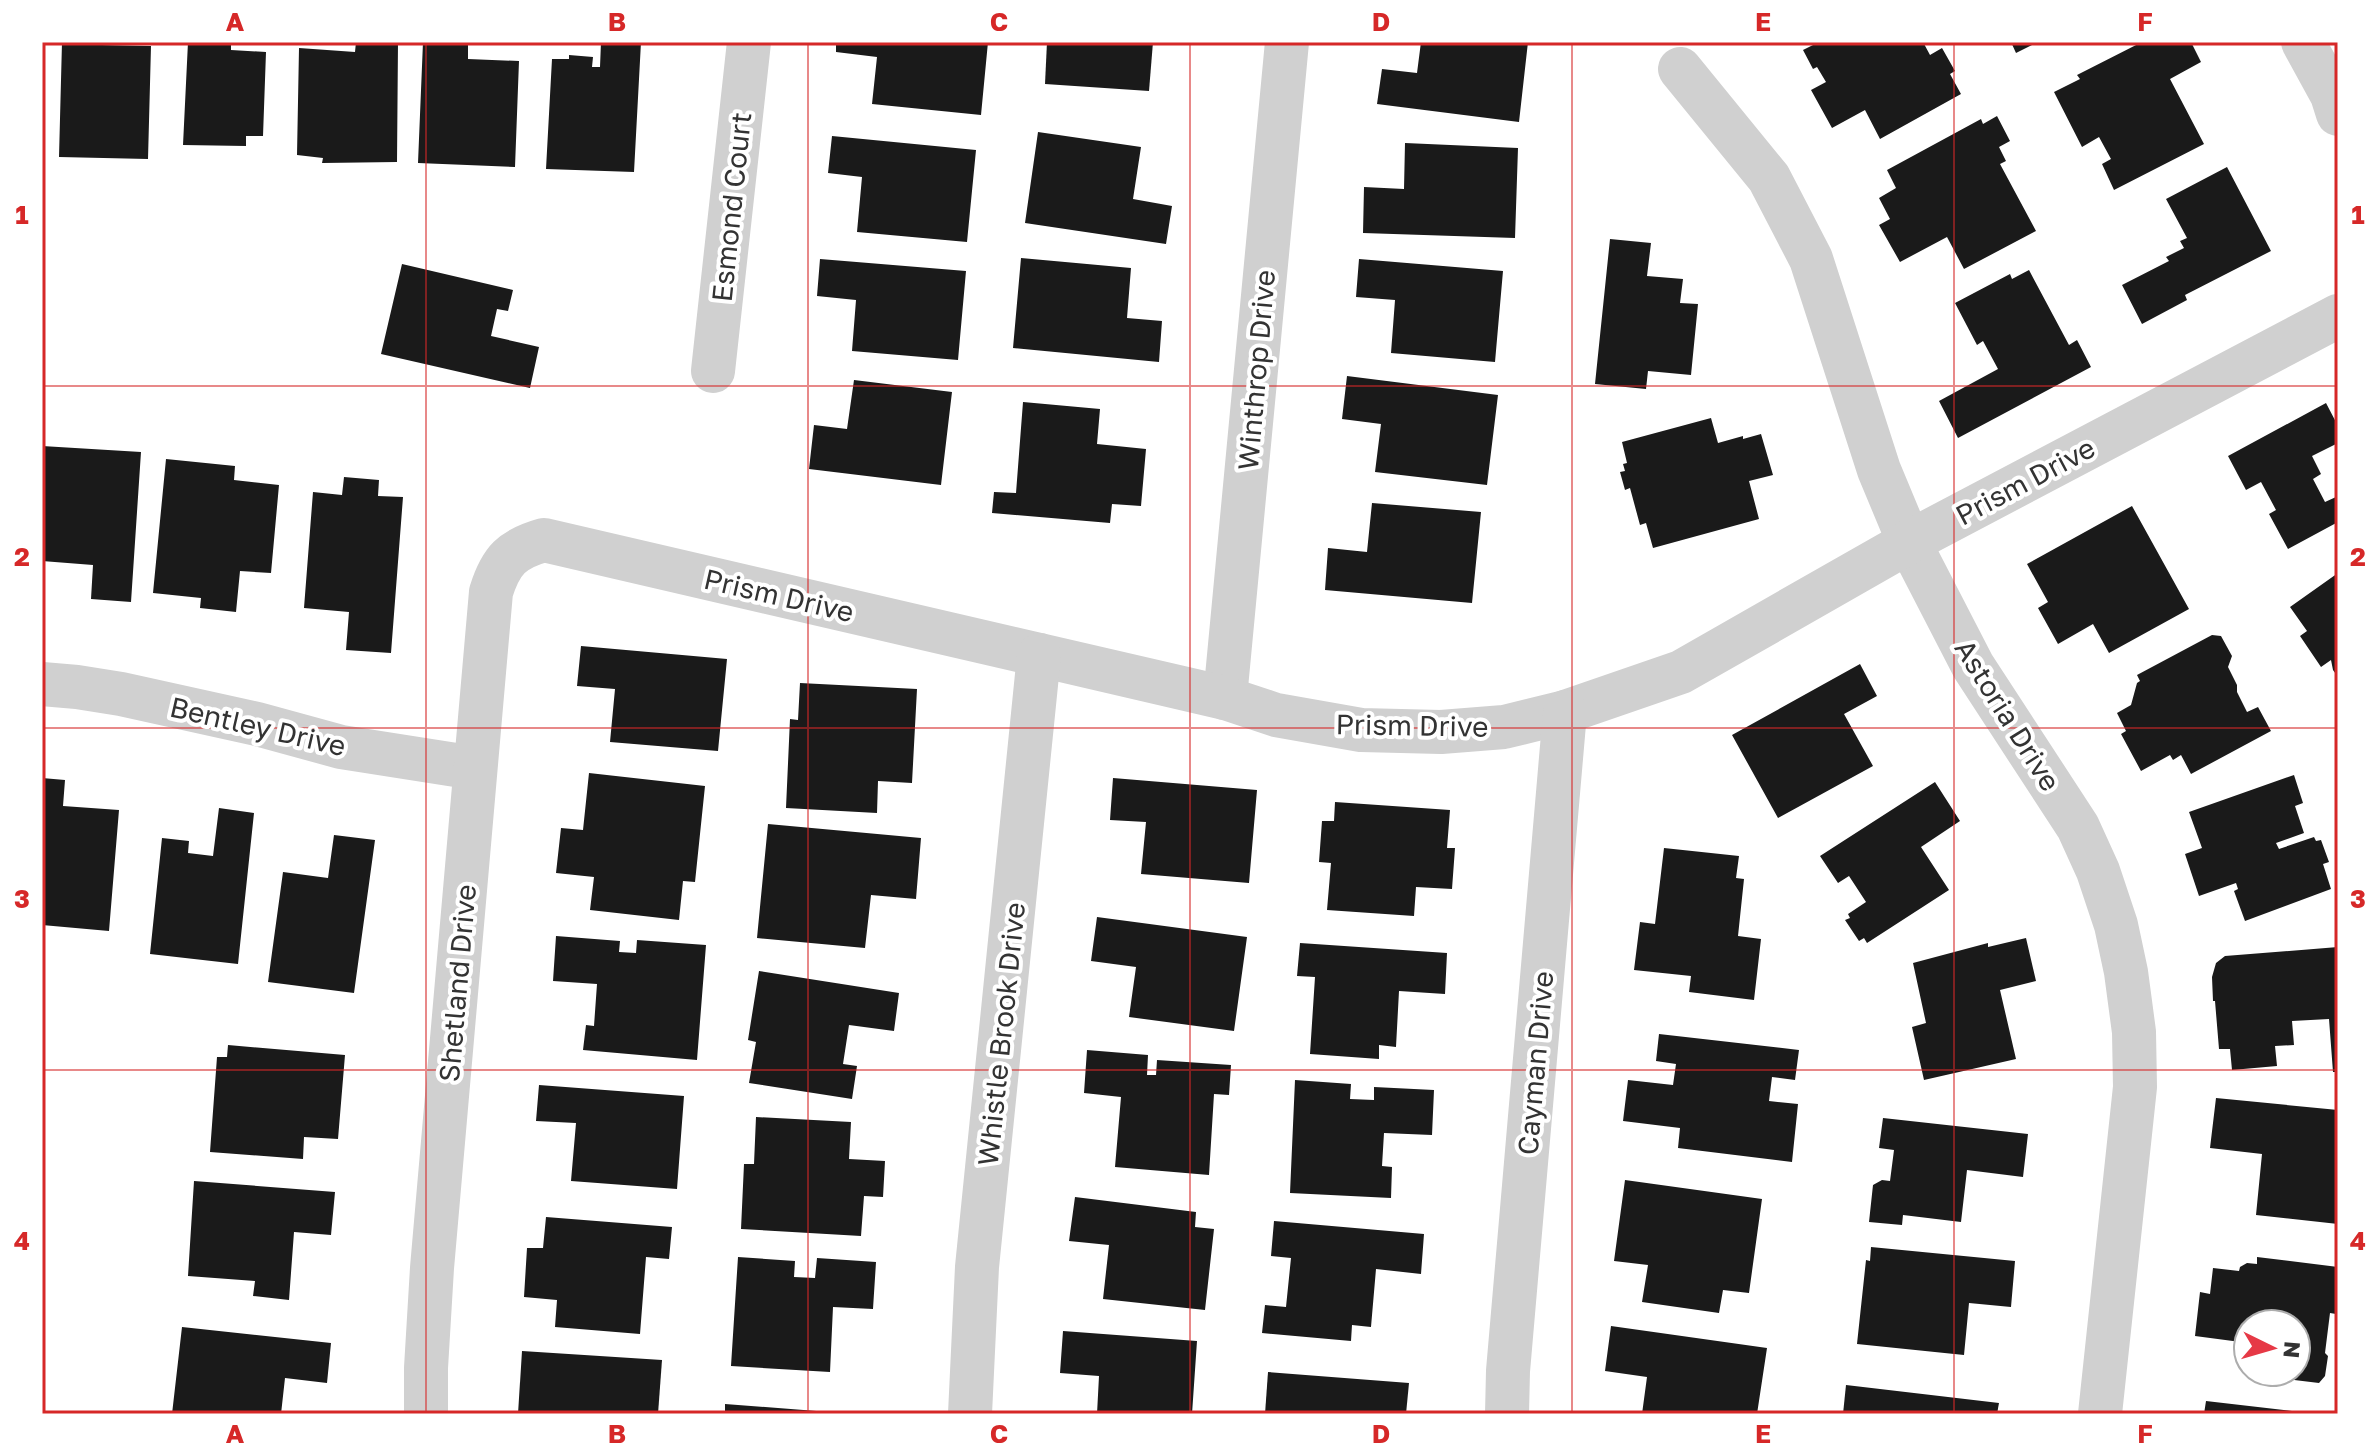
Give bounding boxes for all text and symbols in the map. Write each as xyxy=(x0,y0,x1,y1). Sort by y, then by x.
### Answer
text: A xyxy=(226,6,245,37)
text: B xyxy=(608,6,626,37)
text: C xyxy=(990,6,1008,37)
text: D xyxy=(1372,6,1390,37)
text: E xyxy=(1755,6,1771,37)
text: F xyxy=(2137,6,2153,37)
street label: Esmond Court xyxy=(705,111,757,303)
text: 1 xyxy=(15,199,29,230)
text: 1 xyxy=(2351,199,2365,230)
street label: Winthrop Drive xyxy=(1231,269,1281,471)
street label: Prism Drive xyxy=(1950,431,2100,531)
text: 2 xyxy=(14,541,30,572)
text: 2 xyxy=(2350,541,2366,572)
street label: Prism Drive xyxy=(701,562,857,628)
street label: Astoria Drive xyxy=(1948,633,2068,797)
street label: Bentley Drive xyxy=(167,690,349,762)
street label: Prism Drive xyxy=(1335,707,1489,743)
text: 3 xyxy=(14,883,30,914)
street label: Shetland Drive xyxy=(432,883,482,1083)
text: 3 xyxy=(2350,883,2366,914)
street label: Whistle Brook Drive xyxy=(971,901,1031,1167)
street label: Cayman Drive xyxy=(1511,970,1559,1156)
text: 4 xyxy=(14,1225,30,1256)
text: 4 xyxy=(2350,1225,2366,1256)
north arrow xyxy=(2232,1308,2312,1388)
text: N xyxy=(2278,1340,2307,1359)
text: A xyxy=(226,1418,245,1449)
text: B xyxy=(608,1418,626,1449)
text: C xyxy=(990,1418,1008,1449)
text: D xyxy=(1372,1418,1390,1449)
text: E xyxy=(1755,1418,1771,1449)
text: F xyxy=(2137,1418,2153,1449)

